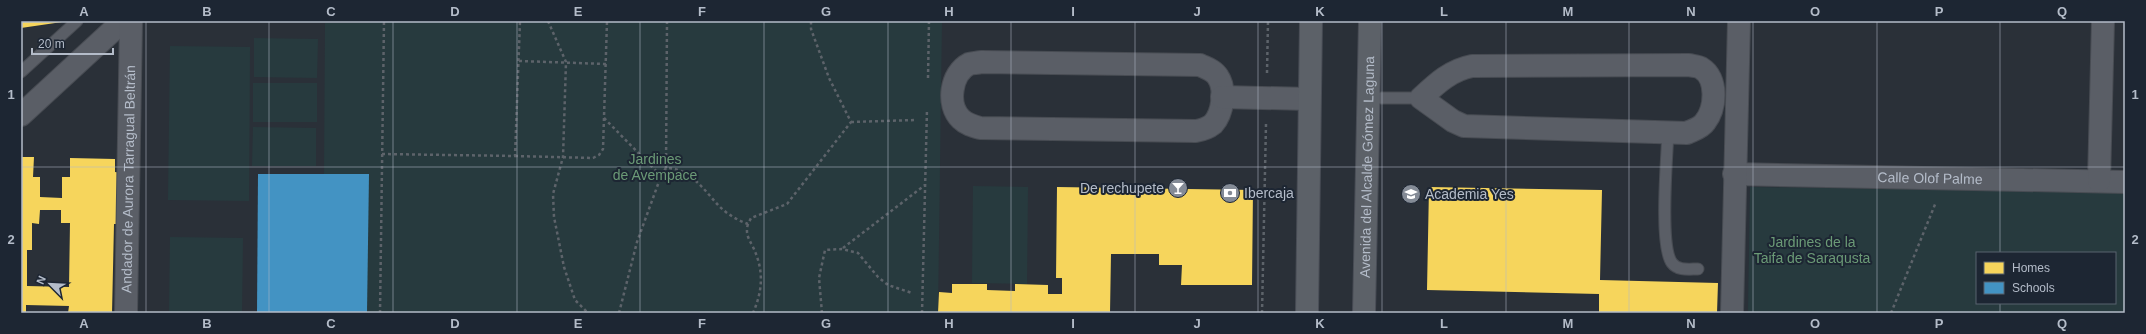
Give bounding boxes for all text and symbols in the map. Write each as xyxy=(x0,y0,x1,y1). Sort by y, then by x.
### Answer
text: A xyxy=(79,4,89,19)
text: B xyxy=(202,4,212,19)
text: C xyxy=(326,4,336,19)
text: D xyxy=(450,4,460,19)
text: E xyxy=(574,4,583,19)
text: F xyxy=(698,4,706,19)
text: G xyxy=(821,4,831,19)
text: H xyxy=(944,4,954,19)
text: I xyxy=(1071,4,1075,19)
text: J xyxy=(1193,4,1201,19)
text: K xyxy=(1315,4,1325,19)
text: L xyxy=(1440,4,1448,19)
text: M xyxy=(1563,4,1573,19)
text: N xyxy=(1686,4,1696,19)
text: O xyxy=(1810,4,1820,19)
text: P xyxy=(1935,4,1944,19)
text: Q xyxy=(2057,4,2067,19)
scale bar xyxy=(32,30,113,56)
text: 20 m xyxy=(38,37,65,51)
street label: Avenida del Alcalde Gómez Laguna xyxy=(1357,56,1377,278)
street label: Andador de Aurora Tarragual Beltrán xyxy=(118,65,138,293)
text: 1 xyxy=(7,87,15,102)
text: 1 xyxy=(2131,87,2139,102)
park label: Jardines de Avempace xyxy=(613,151,697,183)
street label: Calle Olof Palme xyxy=(1877,169,1983,187)
bar icon: De rechupete xyxy=(1167,177,1189,199)
place label: De rechupete xyxy=(1080,180,1164,196)
bank icon: Ibercaja xyxy=(1219,182,1241,204)
school or university icon: Academia Yes xyxy=(1400,183,1422,205)
place label: Ibercaja xyxy=(1244,185,1294,201)
place label: Academia Yes xyxy=(1425,186,1514,202)
text: 2 xyxy=(7,232,15,247)
text: 2 xyxy=(2131,232,2139,247)
park label: Jardines de la Taifa de Saraqusta xyxy=(1754,234,1871,266)
legend xyxy=(1976,252,2116,304)
text: Homes xyxy=(2012,261,2050,275)
north arrow xyxy=(30,264,70,304)
text: N xyxy=(34,274,48,286)
text: Schools xyxy=(2012,281,2055,295)
text: A xyxy=(79,316,89,331)
text: B xyxy=(202,316,212,331)
text: C xyxy=(326,316,336,331)
text: D xyxy=(450,316,460,331)
text: E xyxy=(574,316,583,331)
text: F xyxy=(698,316,706,331)
text: G xyxy=(821,316,831,331)
text: H xyxy=(944,316,954,331)
text: I xyxy=(1071,316,1075,331)
text: J xyxy=(1193,316,1201,331)
text: K xyxy=(1315,316,1325,331)
text: L xyxy=(1440,316,1448,331)
text: M xyxy=(1563,316,1573,331)
text: N xyxy=(1686,316,1696,331)
text: O xyxy=(1810,316,1820,331)
text: P xyxy=(1935,316,1944,331)
text: Q xyxy=(2057,316,2067,331)

